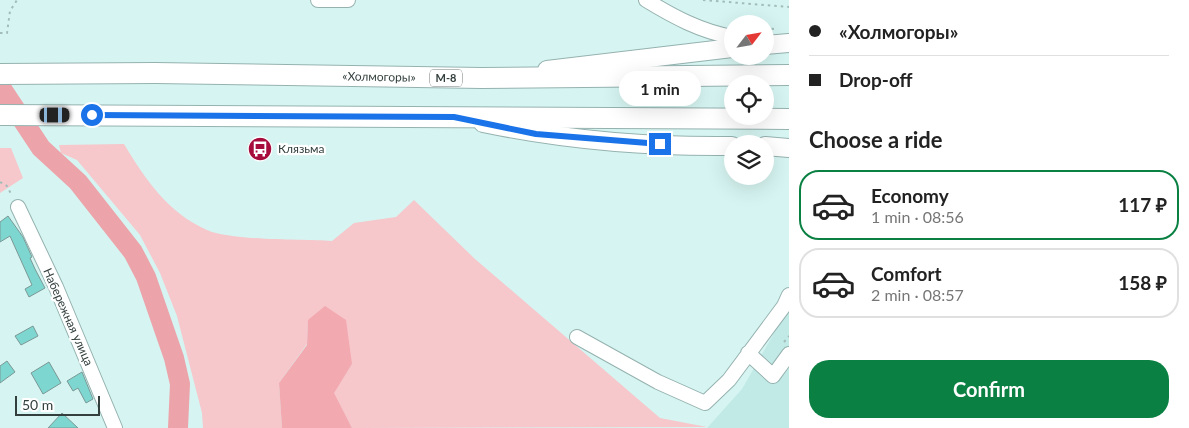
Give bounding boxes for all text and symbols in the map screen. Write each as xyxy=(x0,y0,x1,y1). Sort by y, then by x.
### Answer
north arrow xyxy=(724,15,774,65)
map controls xyxy=(724,15,774,185)
text: «Холмогоры» xyxy=(839,20,958,43)
street label: «Холмогоры» xyxy=(342,68,416,85)
text: Drop-off xyxy=(839,68,913,91)
road number: М-8 xyxy=(430,70,462,86)
callout: 1 min xyxy=(619,72,701,106)
button: locate xyxy=(724,75,774,125)
text: 1 min xyxy=(640,79,680,98)
route start xyxy=(81,104,103,126)
car xyxy=(40,108,70,123)
text: Choose a ride xyxy=(809,126,943,153)
route end xyxy=(649,133,671,155)
button: layers xyxy=(724,135,774,185)
bus stop icon: Клязьма xyxy=(247,136,273,162)
place label: Клязьма xyxy=(278,141,325,156)
icon: car xyxy=(811,183,856,228)
text: Economy xyxy=(871,184,949,207)
text: 117 ₽ xyxy=(1118,193,1167,216)
text: 1 min · 08:56 xyxy=(871,207,964,226)
icon: car xyxy=(811,261,856,306)
text: Comfort xyxy=(871,262,942,285)
street label: Набережная улица xyxy=(40,266,97,368)
text: 158 ₽ xyxy=(1118,271,1167,294)
text: 2 min · 08:57 xyxy=(871,285,964,304)
button: Confirm xyxy=(809,360,1169,418)
scale bar xyxy=(15,393,100,416)
text: 50 m xyxy=(22,396,53,413)

